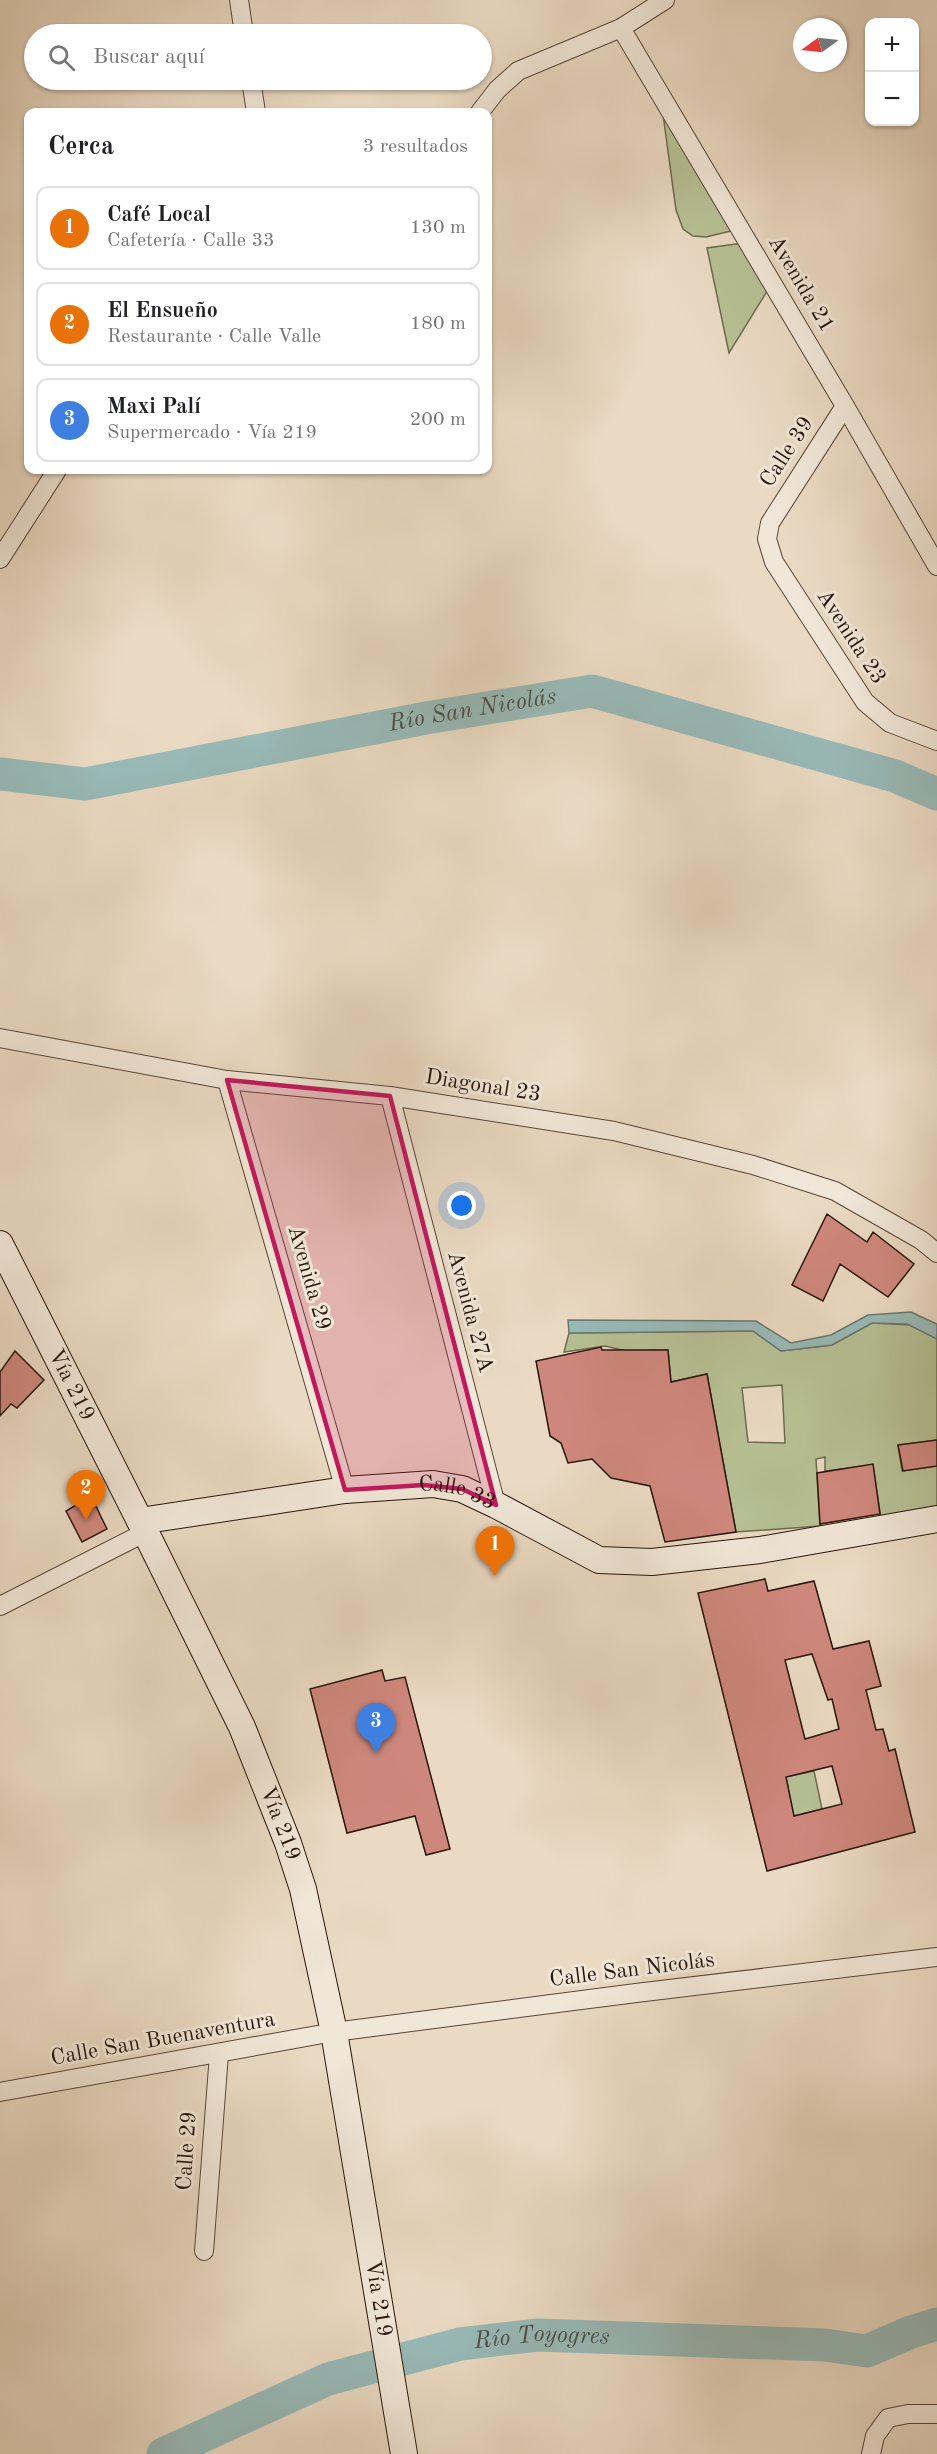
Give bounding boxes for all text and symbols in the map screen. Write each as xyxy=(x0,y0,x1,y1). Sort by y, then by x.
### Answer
north arrow xyxy=(793,18,847,72)
map controls xyxy=(865,18,919,126)
button: + xyxy=(865,18,919,72)
search box xyxy=(24,24,492,90)
icon: search xyxy=(45,41,78,74)
text: Buscar aquí xyxy=(93,46,205,68)
button: − xyxy=(865,72,919,126)
text: Cerca xyxy=(48,134,114,160)
text: 3 resultados xyxy=(363,137,468,157)
text: Café Local xyxy=(107,204,211,226)
text: 1 xyxy=(64,218,75,238)
text: 130 m xyxy=(410,218,466,238)
text: Cafetería · Calle 33 xyxy=(107,231,275,251)
street label: Avenida 21 xyxy=(764,232,838,336)
text: El Ensueño xyxy=(107,300,218,322)
text: 2 xyxy=(64,314,75,334)
text: 180 m xyxy=(410,314,466,334)
text: Restaurante · Calle Valle xyxy=(107,327,321,347)
text: Maxi Palí xyxy=(107,396,201,418)
text: 3 xyxy=(64,410,75,430)
text: 200 m xyxy=(410,410,466,430)
street label: Calle 39 xyxy=(756,413,818,491)
text: Supermercado · Vía 219 xyxy=(107,423,317,443)
street label: Avenida 23 xyxy=(812,586,890,688)
water label: Río San Nicolás xyxy=(386,685,558,737)
street label: Diagonal 23 xyxy=(423,1066,543,1106)
your location xyxy=(447,1191,476,1220)
street label: Avenida 29 xyxy=(284,1223,334,1333)
street label: Avenida 27A xyxy=(443,1249,497,1375)
street label: Vía 219 xyxy=(44,1346,99,1424)
pin: 2 xyxy=(66,1470,106,1520)
street label: Calle 33 xyxy=(418,1473,499,1514)
pin: 1 xyxy=(476,1526,514,1576)
pin: 3 xyxy=(356,1704,395,1753)
street label: Vía 219 xyxy=(256,1783,304,1863)
street label: Calle San Nicolás xyxy=(548,1949,716,1991)
street label: Calle San Buenaventura xyxy=(49,2008,277,2070)
street label: Calle 29 xyxy=(173,2111,201,2191)
street label: Vía 219 xyxy=(361,2259,395,2339)
water label: Río Toyogres xyxy=(472,2323,610,2354)

